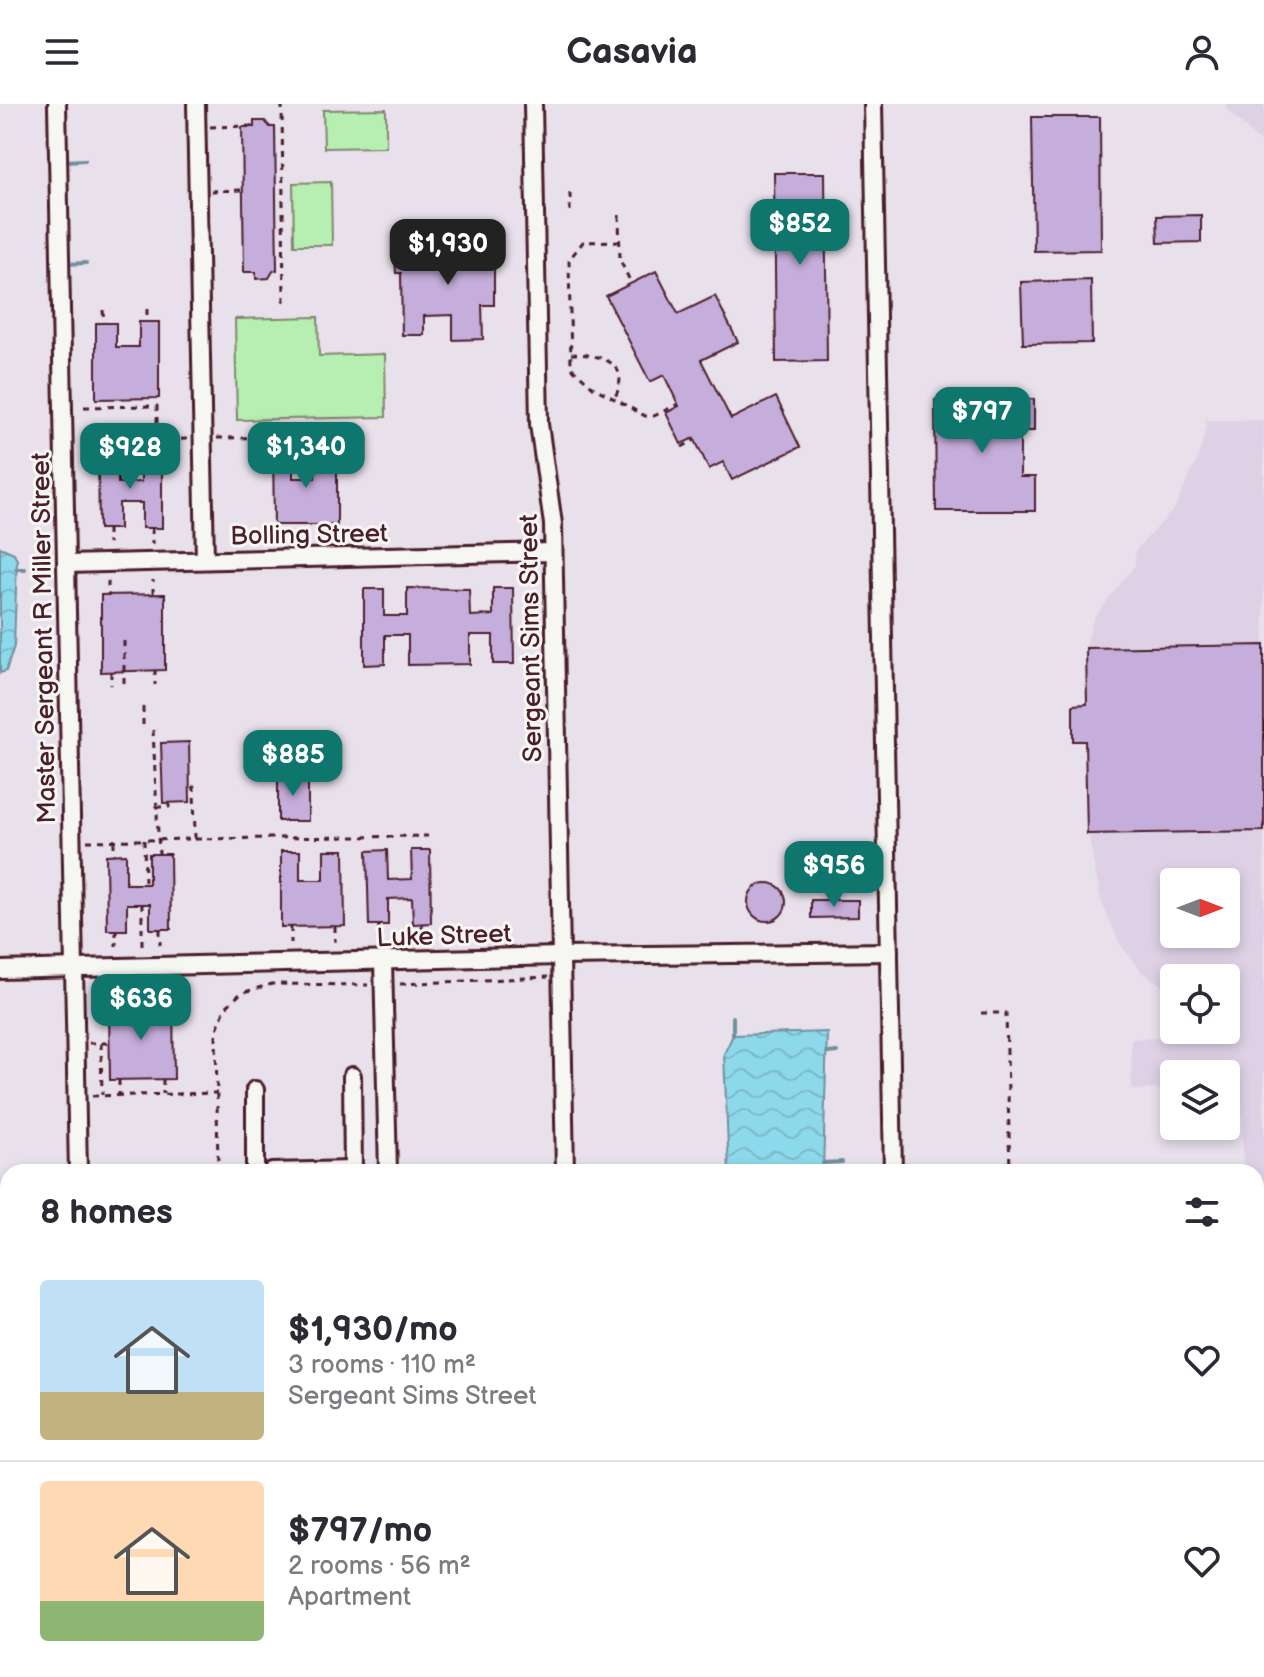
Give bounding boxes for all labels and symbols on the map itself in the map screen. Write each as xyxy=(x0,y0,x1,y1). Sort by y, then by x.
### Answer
pin: $852 xyxy=(753,199,847,267)
pin: $1,930 xyxy=(383,219,513,287)
pin: $797 xyxy=(935,387,1029,455)
pin: $1,340 xyxy=(241,422,371,490)
pin: $928 xyxy=(83,423,177,491)
street label: Master Sergeant R Miller Street xyxy=(26,452,63,824)
street label: Sergeant Sims Street xyxy=(514,513,549,762)
street label: Bolling Street xyxy=(230,519,388,552)
pin: $885 xyxy=(246,730,340,798)
pin: $956 xyxy=(787,841,881,909)
north arrow xyxy=(1160,868,1240,948)
street label: Luke Street xyxy=(376,919,512,954)
pin: $636 xyxy=(94,974,188,1042)

